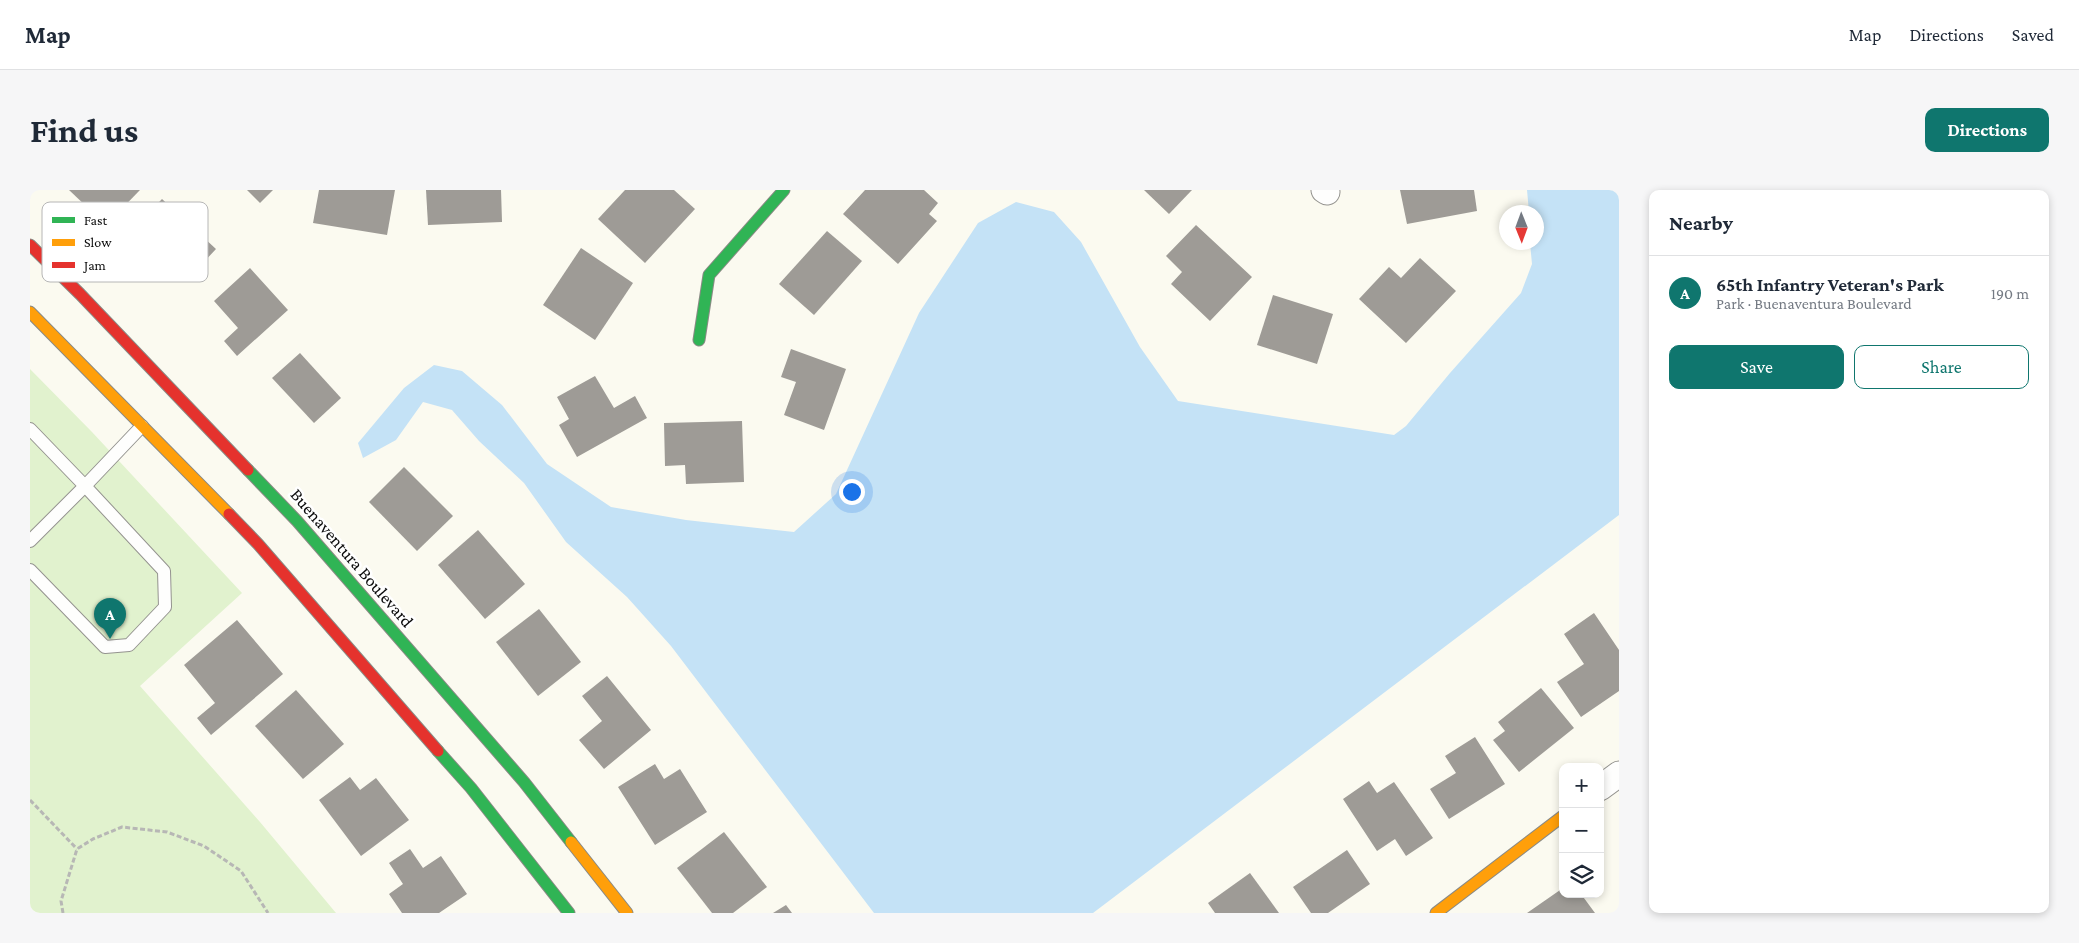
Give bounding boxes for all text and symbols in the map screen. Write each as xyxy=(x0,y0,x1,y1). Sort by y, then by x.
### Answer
text: Map xyxy=(25,21,71,48)
text: Map xyxy=(1849,25,1881,45)
text: Directions xyxy=(1909,25,1984,45)
text: Saved xyxy=(2012,25,2054,45)
button: Directions xyxy=(1925,108,2049,152)
text: Find us xyxy=(30,111,138,150)
legend xyxy=(42,202,208,282)
north arrow xyxy=(1499,205,1544,250)
text: Nearby xyxy=(1669,211,1733,235)
text: Fast xyxy=(84,212,108,228)
text: Slow xyxy=(84,234,112,250)
text: Jam xyxy=(82,257,106,273)
text: 65th Infantry Veteran's Park xyxy=(1716,274,1944,295)
text: A xyxy=(1680,285,1690,302)
text: 190 m xyxy=(1991,285,2029,302)
text: Park · Buenaventura Boulevard xyxy=(1716,295,1912,312)
button: Save xyxy=(1669,345,1844,389)
button: Share xyxy=(1854,345,2029,389)
your location xyxy=(839,479,865,505)
street label: Buenaventura Boulevard xyxy=(286,485,418,632)
pin: A xyxy=(94,598,126,639)
map controls xyxy=(1559,763,1604,898)
button: + xyxy=(1559,763,1604,808)
button: − xyxy=(1559,808,1604,853)
button: layers xyxy=(1559,853,1604,898)

